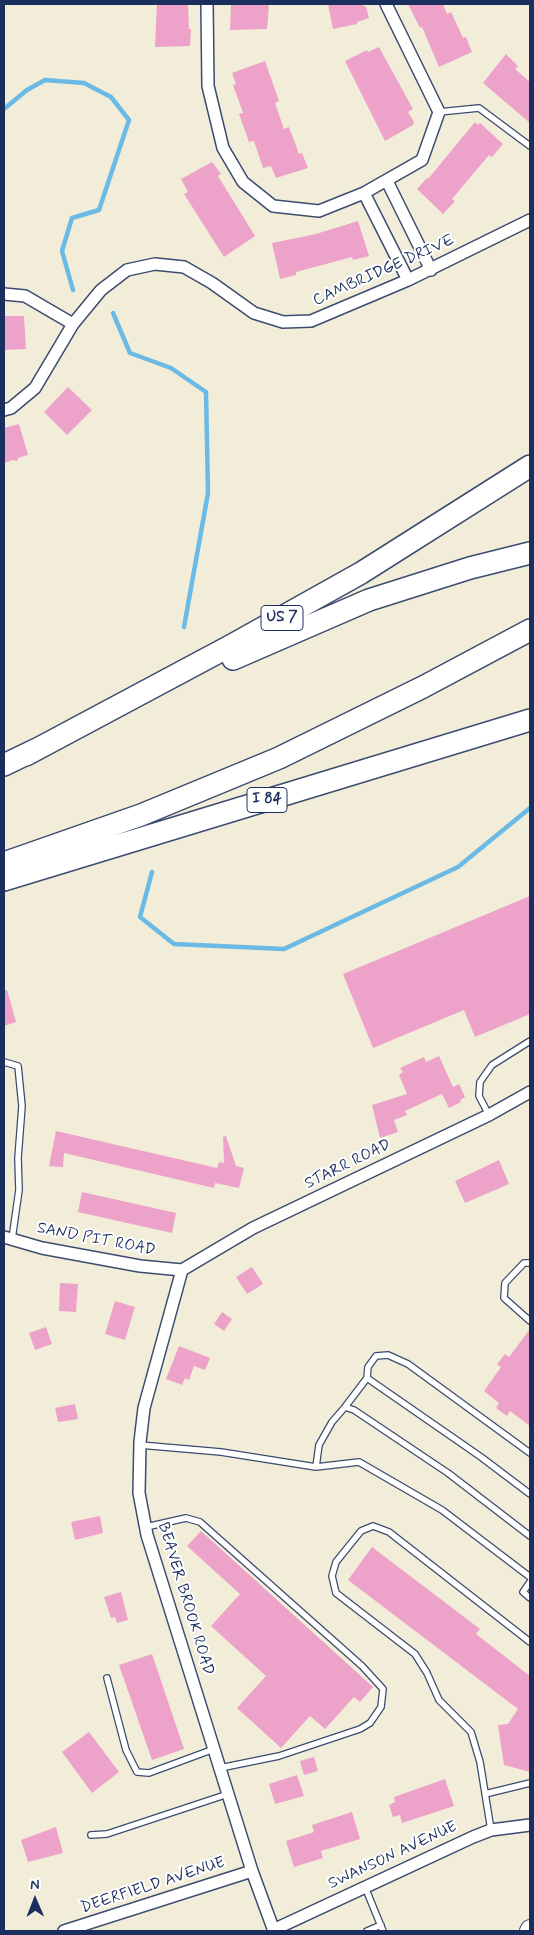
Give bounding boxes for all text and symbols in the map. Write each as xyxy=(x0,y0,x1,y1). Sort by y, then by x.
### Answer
street label: CAMBRIDGE DRIVE xyxy=(310,231,458,311)
road number: US 7 xyxy=(261,606,303,630)
road number: I 84 xyxy=(247,788,287,812)
street label: STARR ROAD xyxy=(302,1136,394,1194)
street label: SAND PIT ROAD xyxy=(35,1219,157,1261)
street label: BEAVER BROOK ROAD xyxy=(153,1520,217,1678)
street label: SWANSON AVENUE xyxy=(326,1818,460,1894)
street label: DEERFIELD AVENUE xyxy=(78,1854,228,1918)
north arrow xyxy=(10,1875,60,1925)
text: N xyxy=(30,1876,40,1894)

